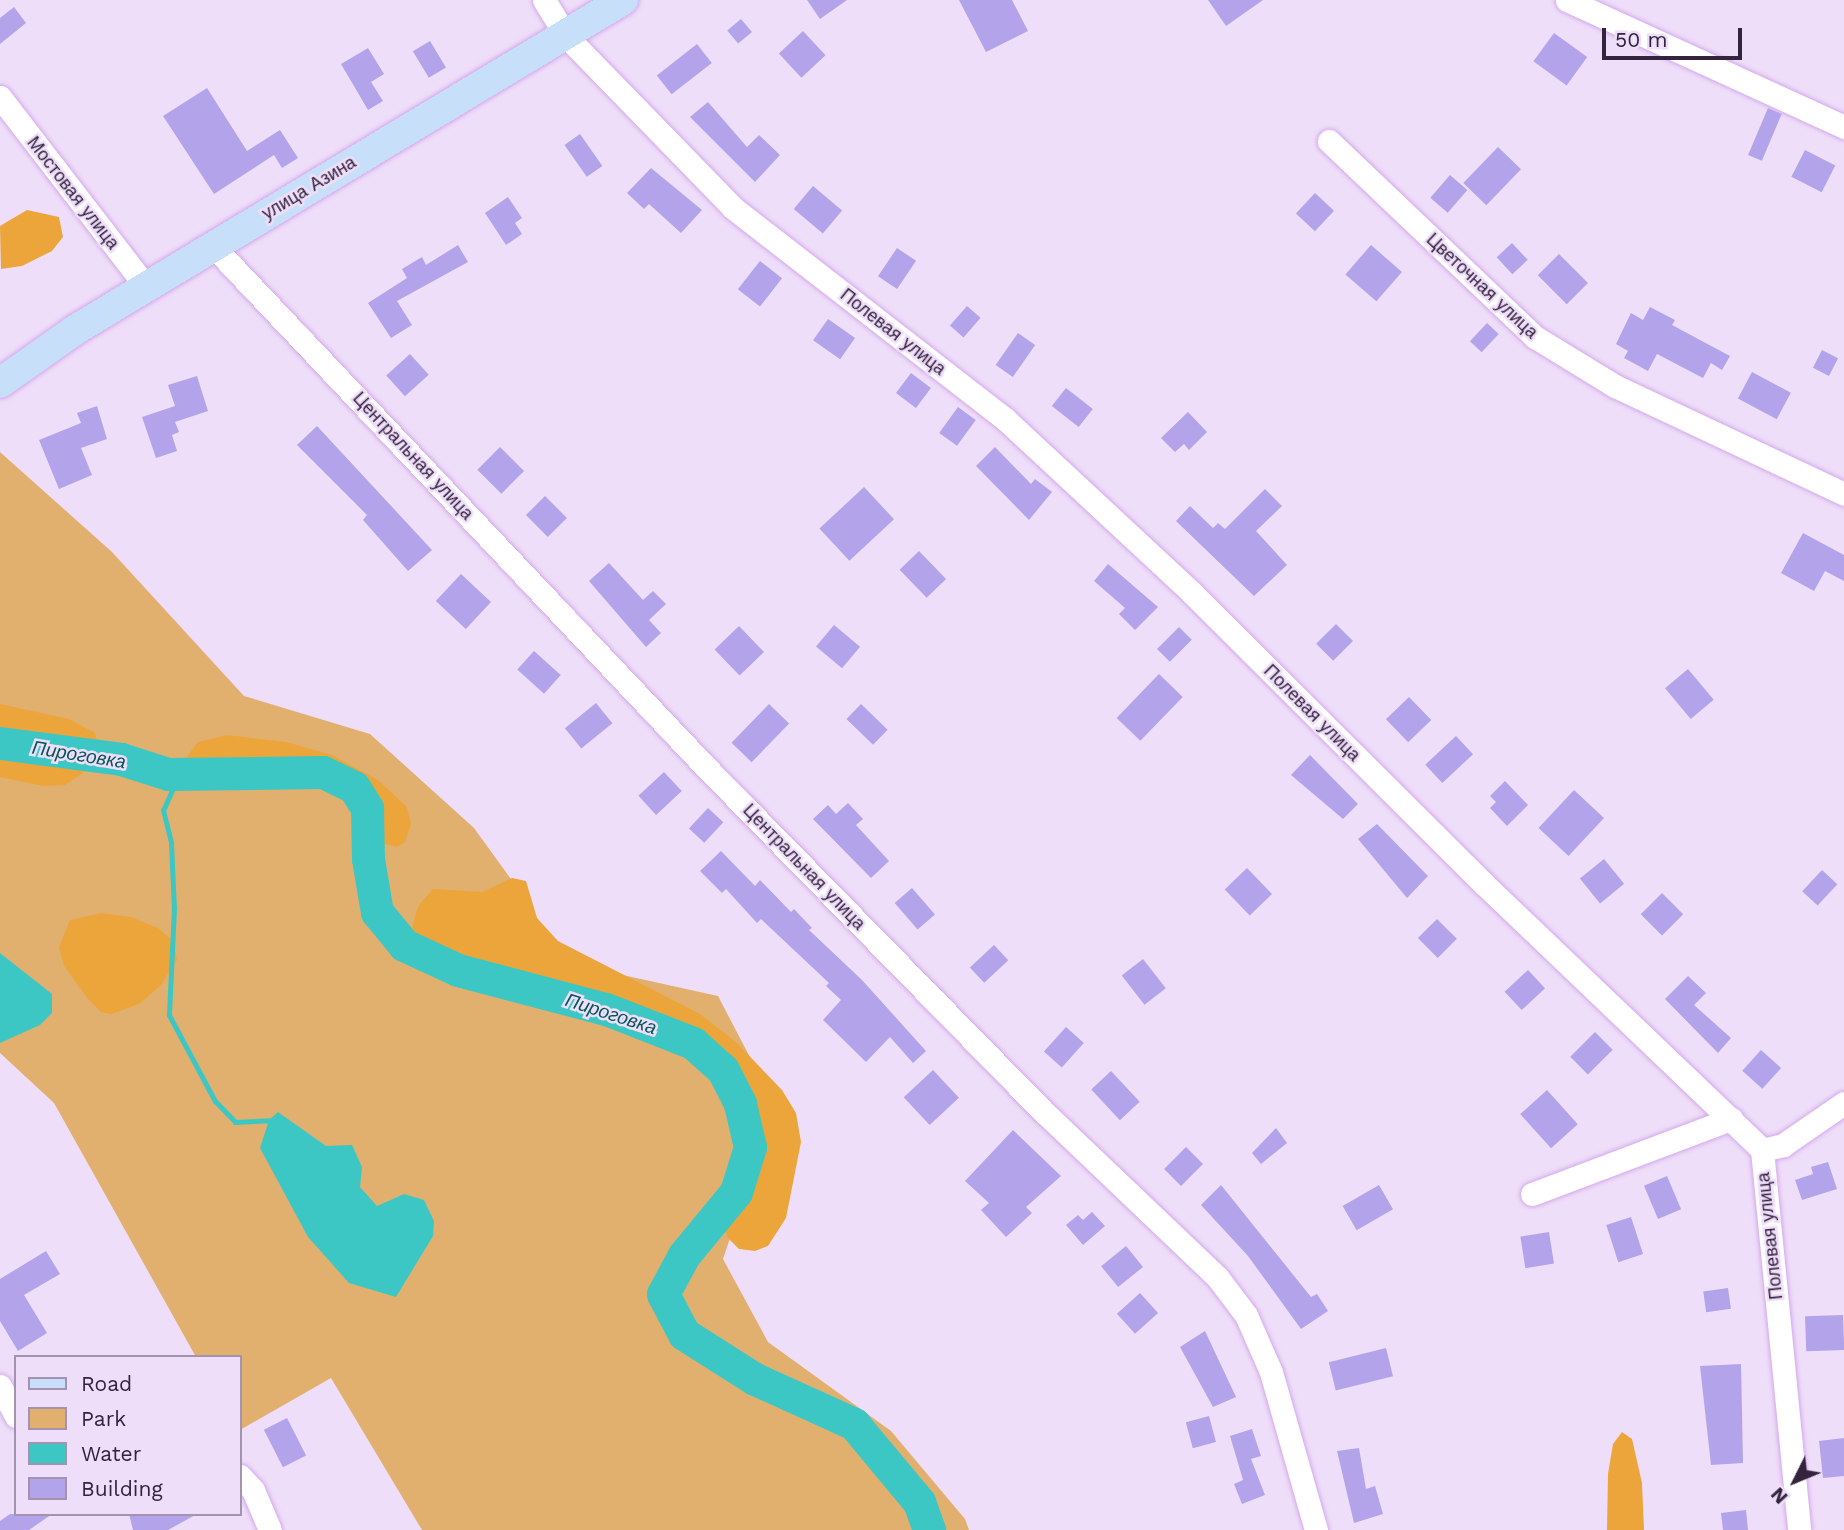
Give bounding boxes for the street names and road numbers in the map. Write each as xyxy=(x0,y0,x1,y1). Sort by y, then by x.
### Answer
street label: Мостовая улица xyxy=(22,132,124,254)
street label: улица Азина xyxy=(258,151,360,225)
street label: Цветочная улица xyxy=(1422,229,1542,343)
street label: Полевая улица xyxy=(836,284,950,380)
street label: Центральная улица xyxy=(348,388,478,524)
street label: Полевая улица xyxy=(1259,660,1365,766)
street label: Центральная улица xyxy=(738,800,870,934)
street label: Полевая улица xyxy=(1753,1171,1787,1301)

